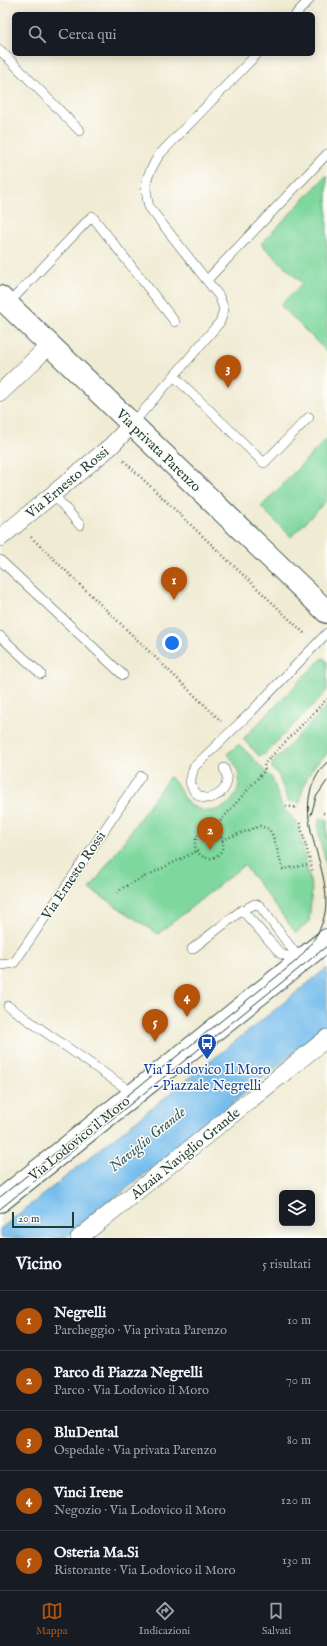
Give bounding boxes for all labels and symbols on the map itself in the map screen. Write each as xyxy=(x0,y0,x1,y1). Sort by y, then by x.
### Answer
pin: 3 xyxy=(215,355,241,388)
street label: Via privata Parenzo xyxy=(111,405,205,496)
street label: Via Ernesto Rossi xyxy=(22,443,113,523)
pin: 1 xyxy=(161,567,187,600)
your location xyxy=(162,633,182,653)
pin: 2 xyxy=(197,817,223,850)
street label: Via Ernesto Rossi xyxy=(37,828,110,924)
pin: 4 xyxy=(174,984,200,1017)
pin: 5 xyxy=(142,1009,168,1042)
bus stop icon: Via Lodovico Il Moro - Piazzale Negrelli xyxy=(196,1032,218,1060)
place label: Via Lodovico Il Moro - Piazzale Negrelli xyxy=(142,1061,271,1095)
street label: Via Lodovico il Moro xyxy=(25,1092,134,1186)
water label: Naviglio Grande xyxy=(105,1103,190,1177)
street label: Alzaia Naviglio Grande xyxy=(126,1104,244,1204)
scale bar xyxy=(12,1210,74,1229)

